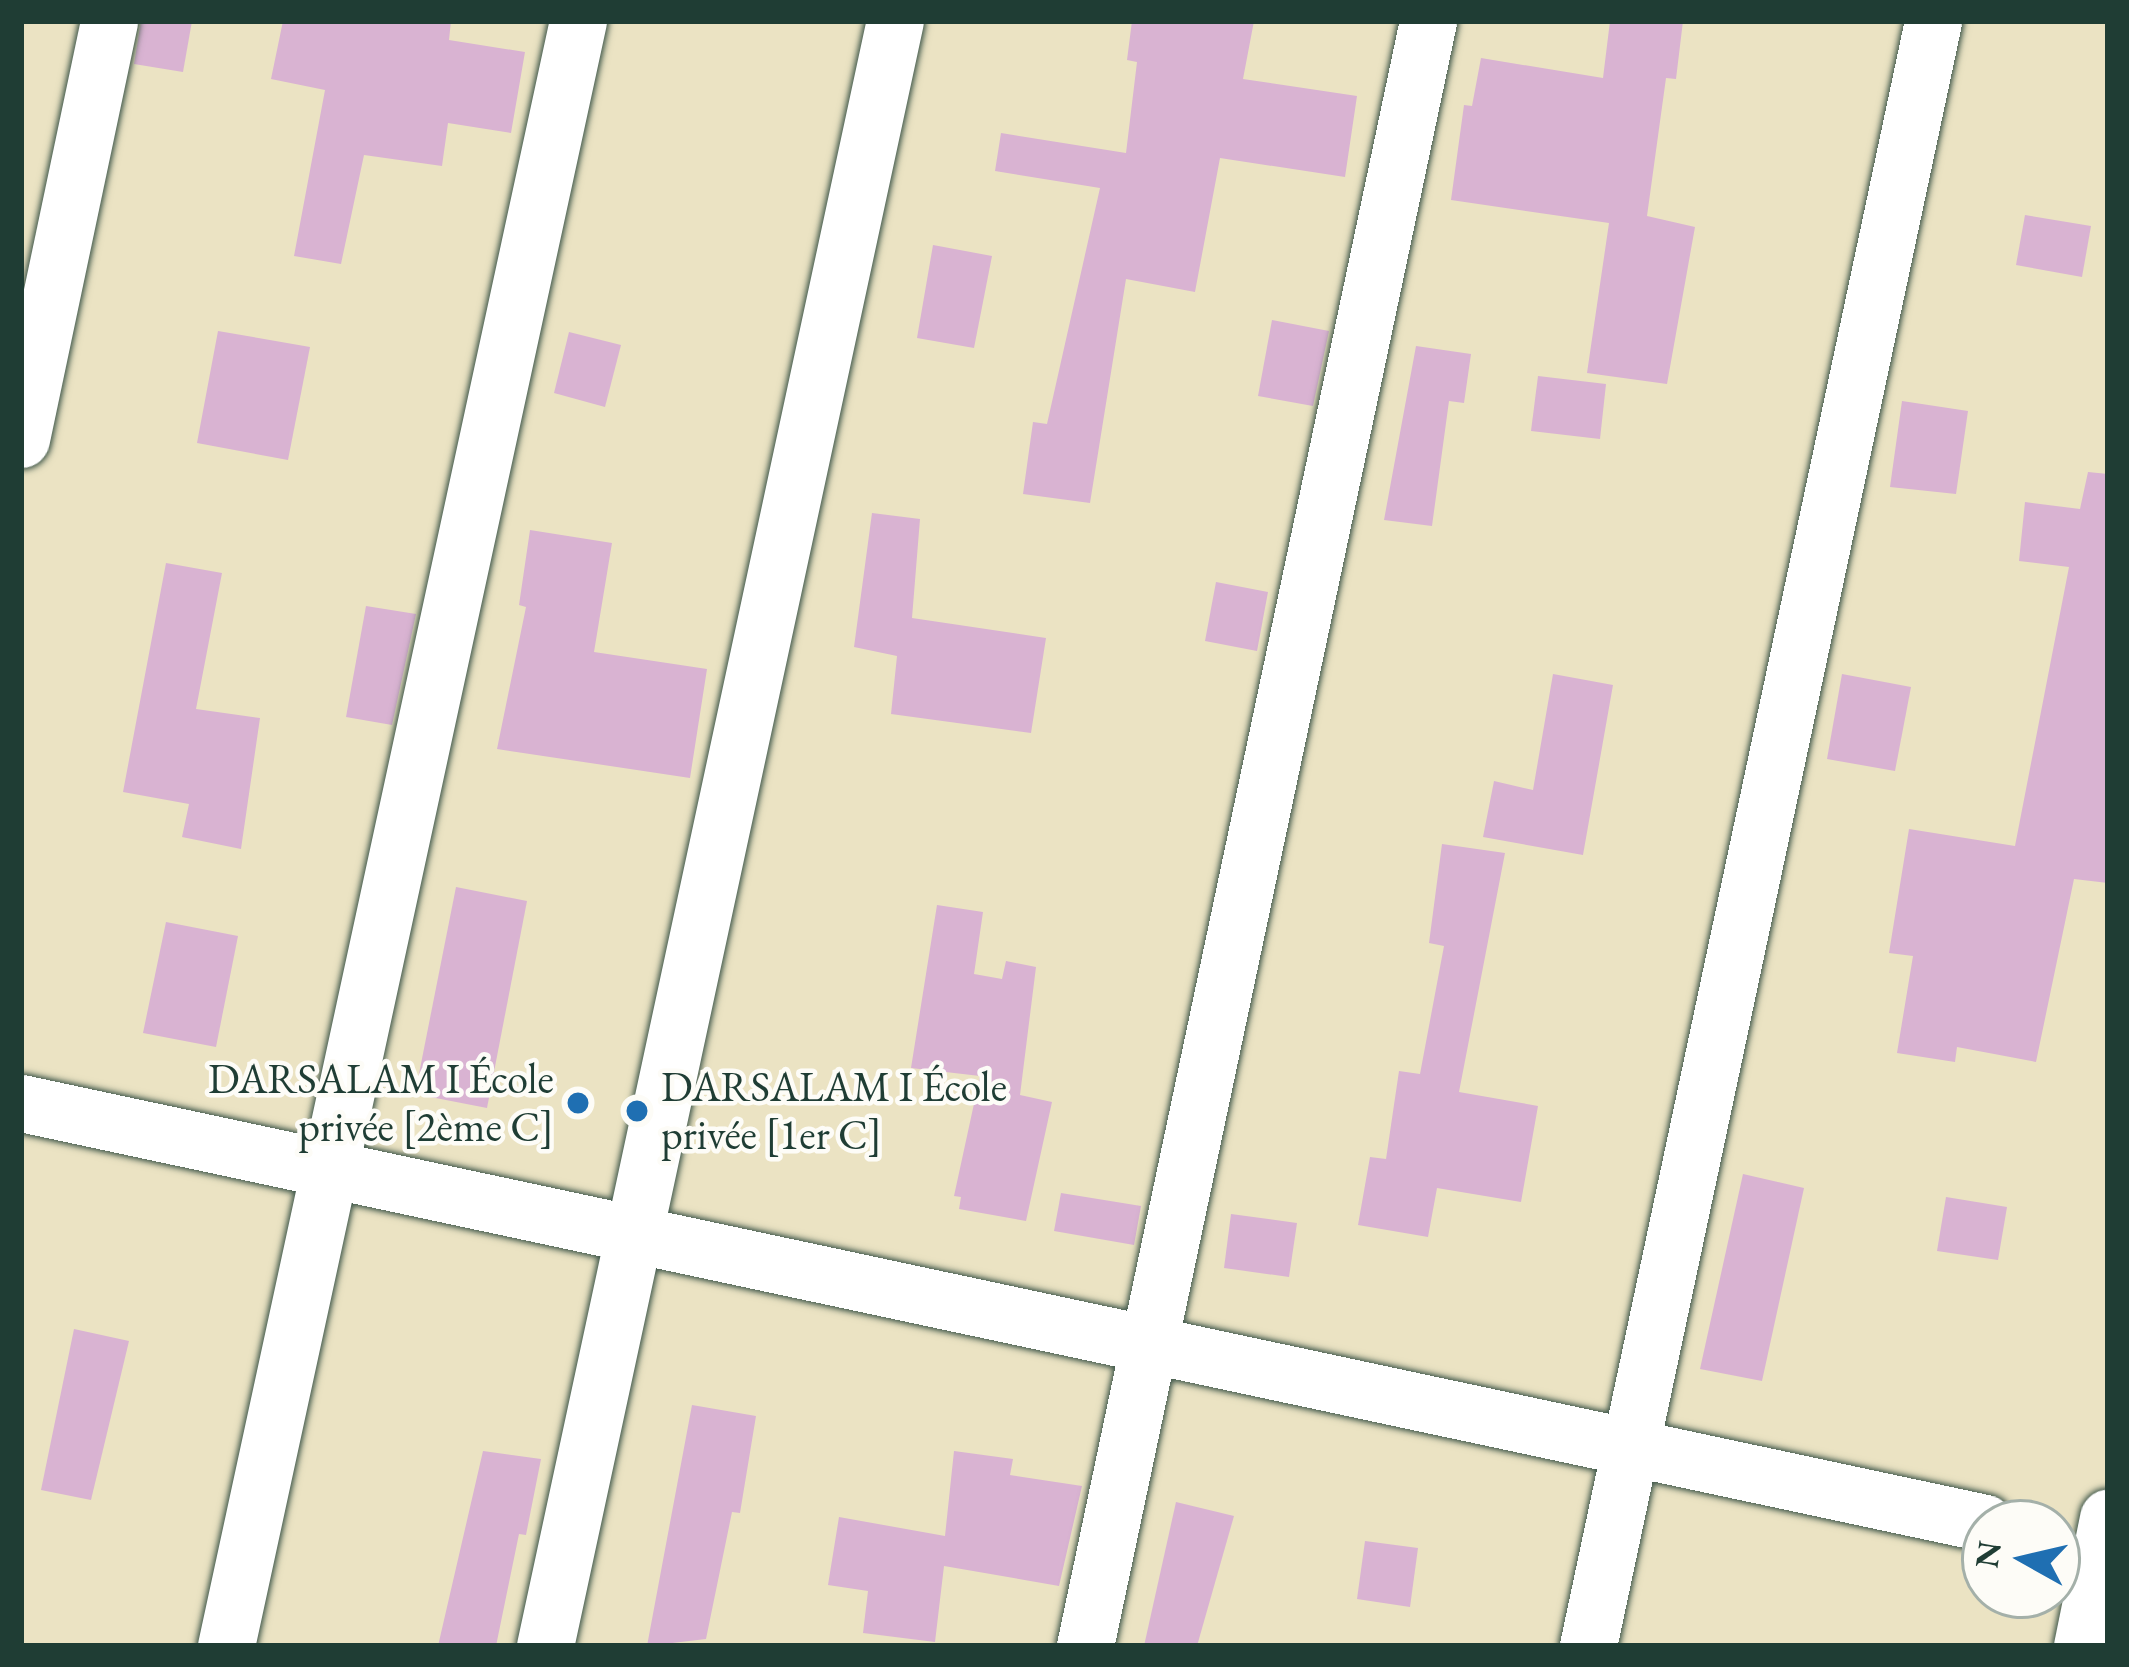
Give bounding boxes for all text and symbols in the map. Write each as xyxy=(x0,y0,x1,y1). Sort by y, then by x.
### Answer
place label: DARSALAM I École privée [2ème C] xyxy=(208,1054,554,1152)
place label: DARSALAM I École privée [1er C] xyxy=(661,1062,1007,1160)
marker: DARSALAM I École privée [2ème C] xyxy=(565,1090,591,1116)
marker: DARSALAM I École privée [1er C] xyxy=(624,1098,650,1124)
north arrow xyxy=(1961,1499,2081,1619)
text: N xyxy=(1965,1538,2011,1571)

